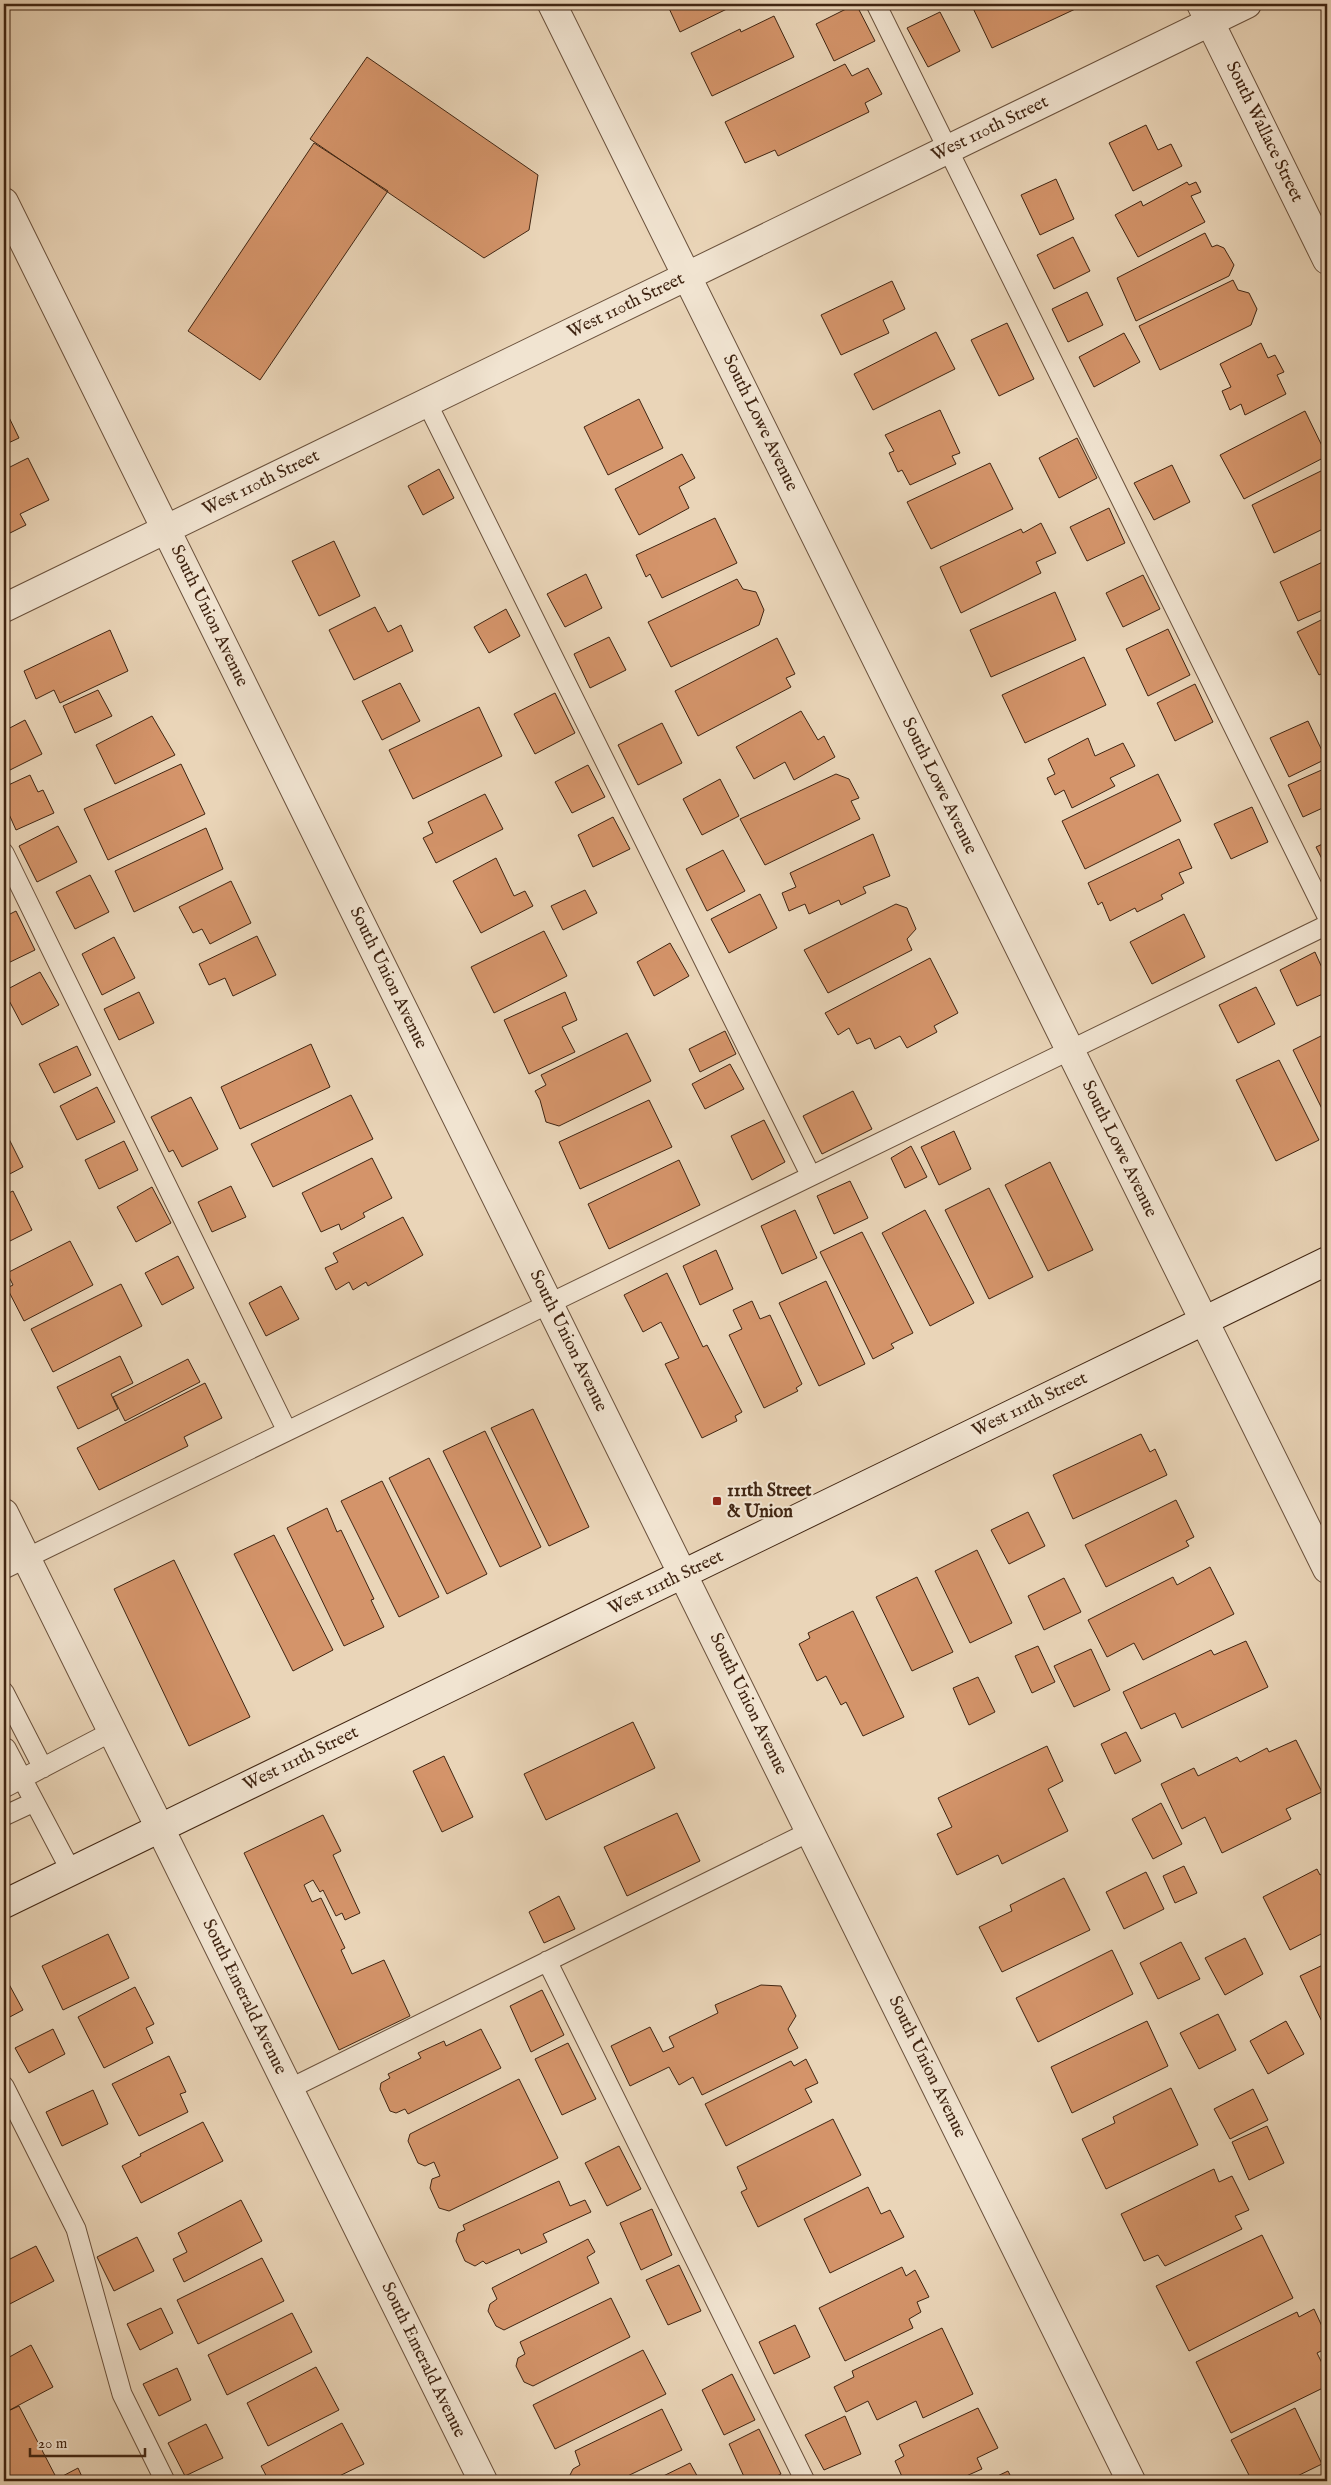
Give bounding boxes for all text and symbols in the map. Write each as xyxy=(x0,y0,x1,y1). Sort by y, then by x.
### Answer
street label: South Wallace Street xyxy=(1220,58,1308,206)
street label: West 110th Street xyxy=(928,91,1052,167)
street label: West 110th Street xyxy=(564,268,688,344)
street label: South Lowe Avenue xyxy=(717,351,803,495)
street label: West 110th Street xyxy=(199,445,323,521)
street label: South Union Avenue xyxy=(165,541,253,691)
street label: South Lowe Avenue xyxy=(896,714,982,858)
street label: South Union Avenue xyxy=(344,903,432,1053)
street label: South Lowe Avenue xyxy=(1076,1077,1162,1221)
street label: South Union Avenue xyxy=(524,1266,612,1416)
street label: West 111th Street xyxy=(969,1367,1091,1443)
place label: 111th Street & Union xyxy=(727,1480,812,1524)
marker: 111th Street & Union xyxy=(711,1495,723,1507)
street label: West 111th Street xyxy=(605,1545,727,1621)
street label: South Union Avenue xyxy=(704,1629,792,1779)
street label: West 111th Street xyxy=(240,1721,362,1797)
street label: South Emerald Avenue xyxy=(196,1915,292,2079)
street label: South Union Avenue xyxy=(883,1992,971,2142)
street label: South Emerald Avenue xyxy=(375,2278,471,2442)
scale bar xyxy=(30,2425,145,2457)
text: 20 m xyxy=(38,2434,68,2453)

